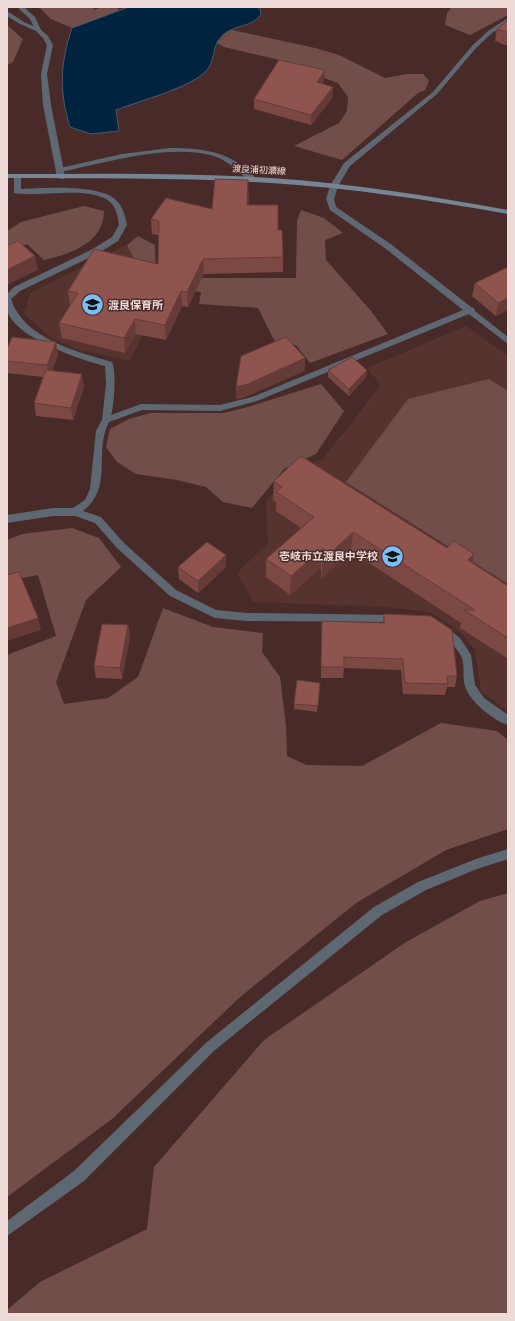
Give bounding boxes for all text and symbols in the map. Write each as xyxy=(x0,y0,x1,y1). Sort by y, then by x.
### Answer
street label: 渡良浦初瀬線 xyxy=(232,161,287,177)
school or university icon: 渡良保育所 xyxy=(79,292,105,318)
place label: 渡良保育所 xyxy=(108,296,163,312)
school or university icon: 壱岐市立渡良中学校 xyxy=(380,543,406,569)
place label: 壱岐市立渡良中学校 xyxy=(279,547,378,563)

